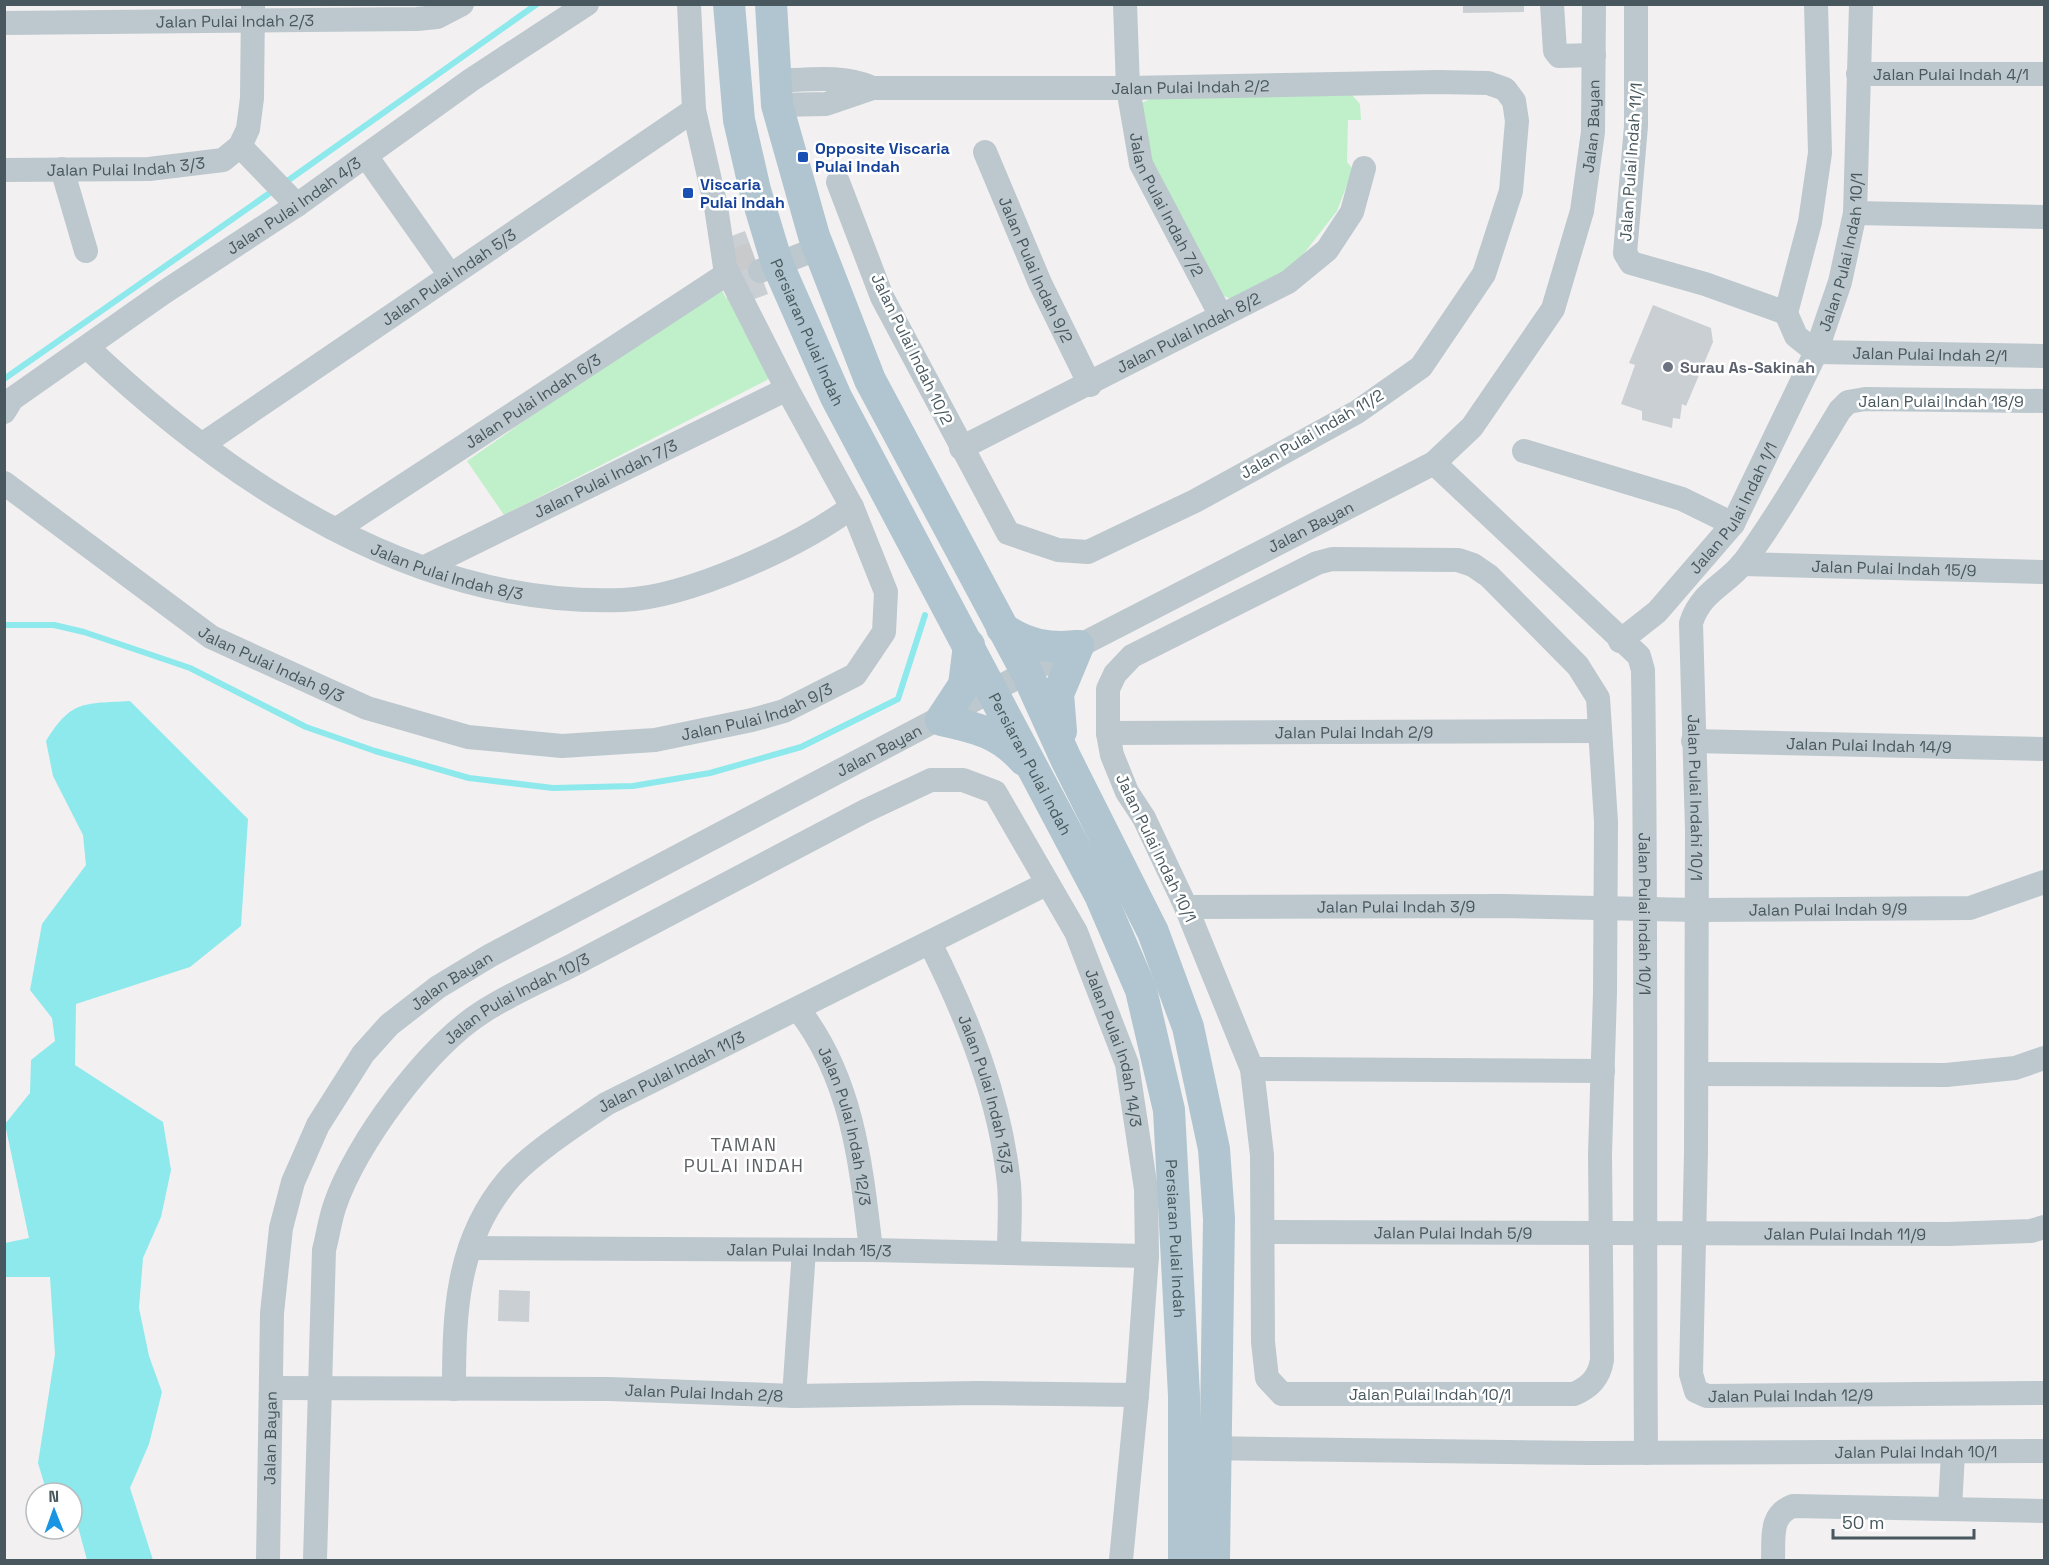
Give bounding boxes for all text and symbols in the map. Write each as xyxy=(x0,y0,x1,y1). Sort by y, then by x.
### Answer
street label: Jalan Pulai Indah 2/3 xyxy=(156,9,314,32)
street label: Jalan Pulai Indah 4/1 xyxy=(1873,64,2029,85)
street label: Jalan Pulai Indah 2/2 xyxy=(1111,75,1270,99)
street label: Jalan Bayan xyxy=(1577,79,1604,174)
street label: Jalan Pulai Indah 11/1 xyxy=(1615,82,1647,242)
street label: Jalan Pulai Indah 7/2 xyxy=(1125,131,1209,280)
place label: Opposite Viscaria Pulai Indah xyxy=(815,138,950,177)
marker: Opposite Viscaria Pulai Indah xyxy=(796,150,810,164)
street label: Jalan Pulai Indah 3/3 xyxy=(47,152,206,180)
street label: Jalan Pulai Indah 4/3 xyxy=(222,152,365,259)
street label: Jalan Pulai Indah 10/1 xyxy=(1813,172,1867,334)
place label: Viscaria Pulai Indah xyxy=(700,174,785,213)
marker: Viscaria Pulai Indah xyxy=(681,186,695,200)
street label: Jalan Pulai Indah 9/2 xyxy=(994,193,1078,346)
street label: Jalan Pulai Indah 5/3 xyxy=(377,224,520,330)
street label: Persiaran Pulai Indah xyxy=(766,255,849,409)
street label: Jalan Pulai Indah 10/2 xyxy=(866,270,958,428)
street label: Jalan Pulai Indah 8/2 xyxy=(1113,287,1264,378)
street label: Jalan Pulai Indah 2/1 xyxy=(1852,342,2008,366)
street label: Jalan Pulai Indah 6/3 xyxy=(461,349,605,453)
place label: Surau As-Sakinah xyxy=(1680,357,1815,378)
marker: Surau As-Sakinah xyxy=(1661,360,1675,374)
street label: Jalan Pulai Indah 11/2 xyxy=(1237,384,1387,484)
street label: Jalan Pulai Indah 18/9 xyxy=(1858,391,2024,412)
street label: Jalan Pulai Indah 7/3 xyxy=(530,434,681,523)
street label: Jalan Pulai Indah 1/1 xyxy=(1684,438,1782,578)
street label: Jalan Bayan xyxy=(1264,496,1357,557)
street label: Jalan Pulai Indah 8/3 xyxy=(368,538,525,604)
street label: Jalan Pulai Indah 15/9 xyxy=(1811,555,1977,581)
street label: Jalan Pulai Indah 9/3 xyxy=(194,621,348,707)
street label: Jalan Pulai Indah 9/3 xyxy=(679,678,836,745)
street label: Persiaran Pulai Indah xyxy=(984,689,1077,839)
street label: Jalan Pulai Indahi 10/1 xyxy=(1683,714,1708,881)
street label: Jalan Bayan xyxy=(833,719,925,781)
street label: Jalan Pulai Indah 2/9 xyxy=(1275,721,1433,743)
street label: Jalan Pulai Indah 14/9 xyxy=(1786,733,1952,757)
street label: Jalan Pulai Indah 10/1 xyxy=(1111,770,1201,926)
street label: Jalan Pulai Indah 10/1 xyxy=(1634,832,1656,995)
street label: Jalan Pulai Indah 3/9 xyxy=(1317,896,1475,917)
street label: Jalan Pulai Indah 9/9 xyxy=(1749,898,1907,920)
street label: Jalan Bayan xyxy=(406,946,496,1015)
street label: Jalan Pulai Indah 10/3 xyxy=(439,948,593,1049)
street label: Jalan Pulai Indah 14/3 xyxy=(1081,965,1147,1129)
street label: Jalan Pulai Indah 13/3 xyxy=(954,1011,1018,1175)
street label: Jalan Pulai Indah 11/3 xyxy=(593,1026,748,1117)
street label: Jalan Pulai Indah 12/3 xyxy=(813,1042,876,1207)
district label: TAMAN PULAI INDAH xyxy=(684,1133,804,1177)
street label: Persiaran Pulai Indah xyxy=(1161,1159,1190,1318)
street label: Jalan Pulai Indah 5/9 xyxy=(1374,1222,1532,1243)
street label: Jalan Pulai Indah 11/9 xyxy=(1764,1223,1926,1244)
street label: Jalan Pulai Indah 15/3 xyxy=(726,1239,892,1261)
street label: Jalan Pulai Indah 2/8 xyxy=(624,1379,784,1406)
street label: Jalan Pulai Indah 10/1 xyxy=(1349,1384,1511,1405)
street label: Jalan Pulai Indah 12/9 xyxy=(1708,1384,1873,1406)
street label: Jalan Bayan xyxy=(259,1391,281,1485)
street label: Jalan Pulai Indah 10/1 xyxy=(1835,1441,1997,1462)
north arrow xyxy=(24,1481,84,1541)
text: N xyxy=(48,1486,59,1507)
scale bar xyxy=(1833,1502,1974,1540)
text: 50 m xyxy=(1842,1511,1884,1534)

